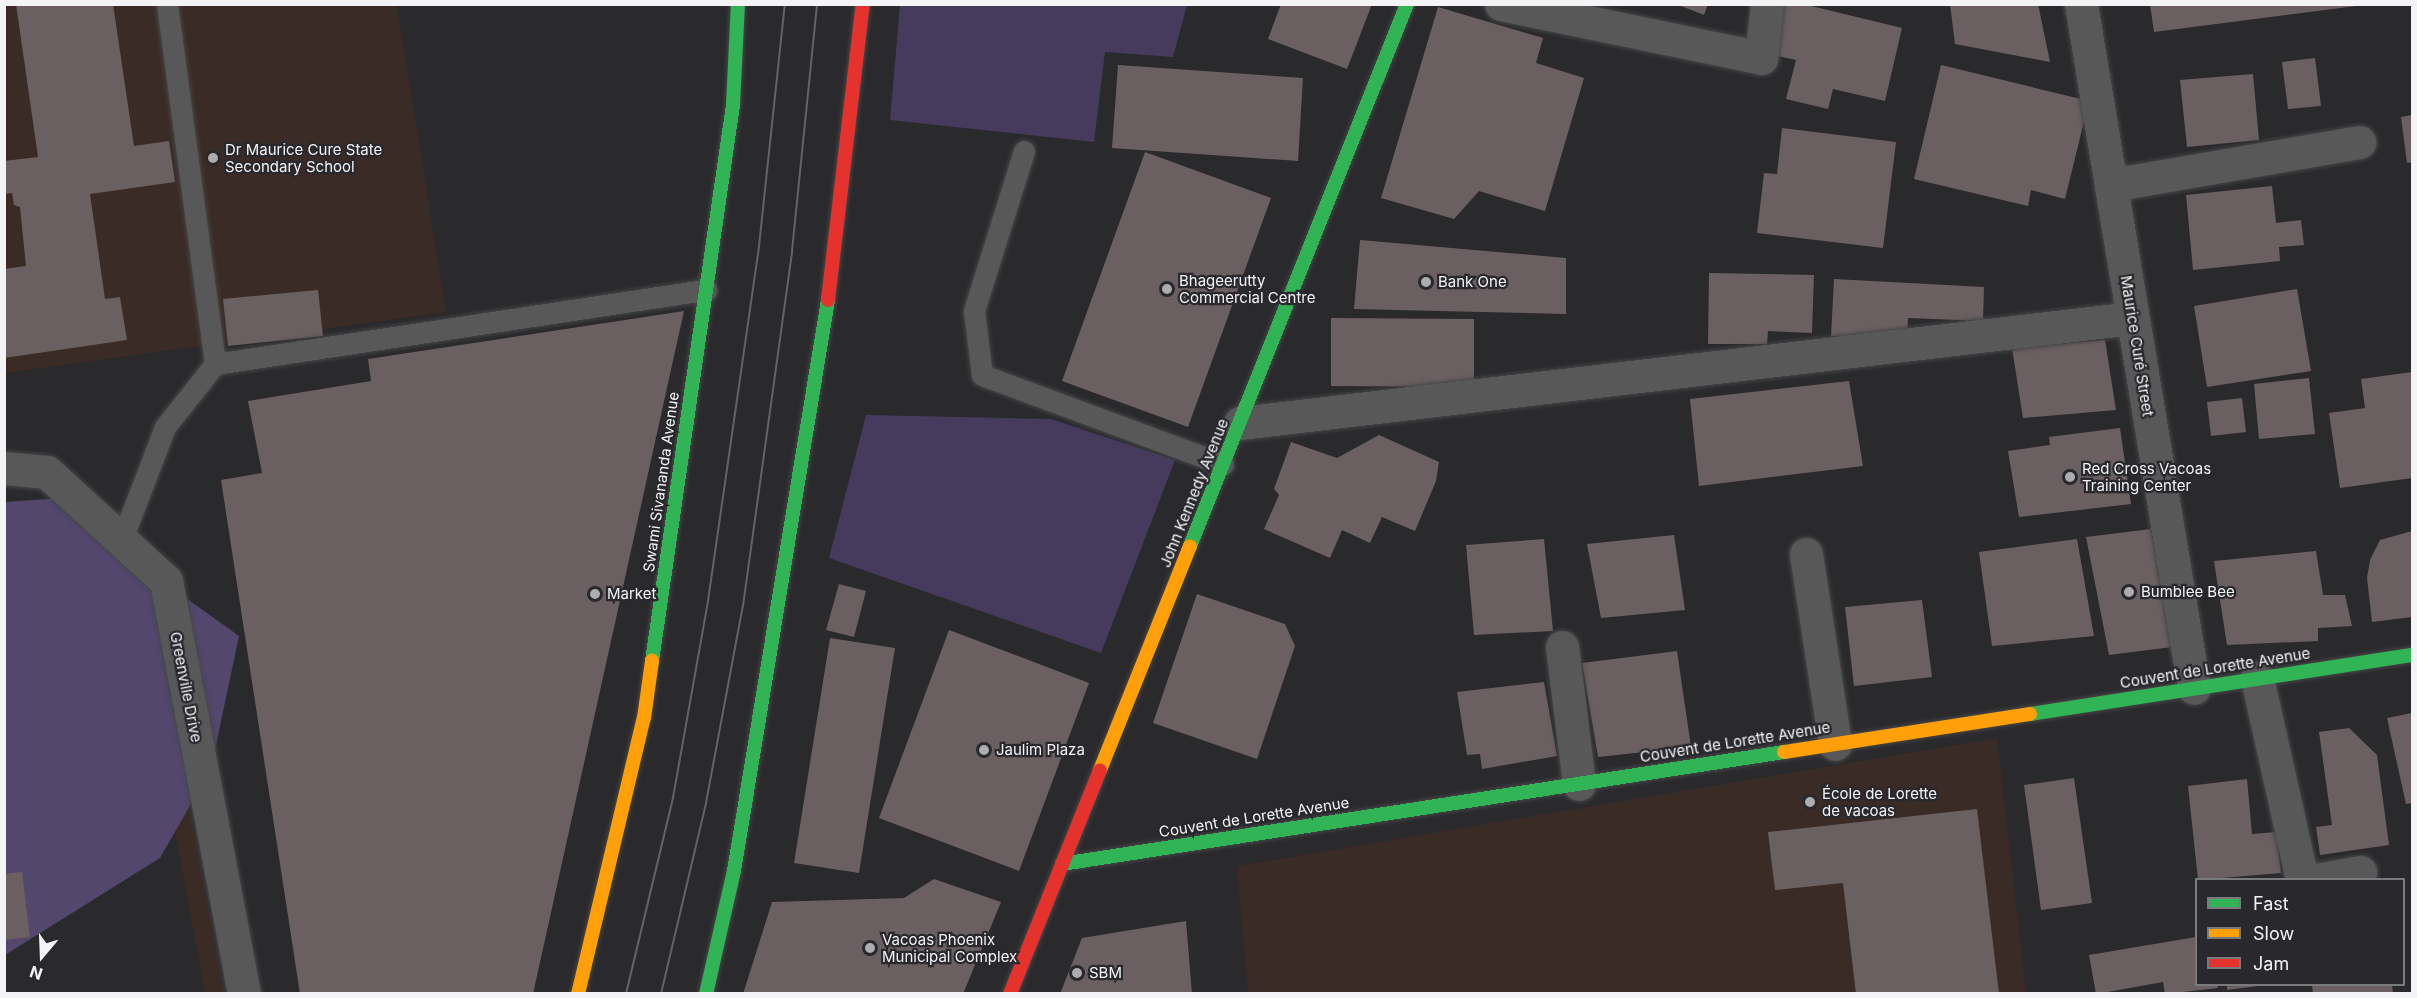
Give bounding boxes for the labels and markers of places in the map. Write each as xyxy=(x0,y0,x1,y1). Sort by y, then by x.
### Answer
place label: Dr Maurice Cure State Secondary School xyxy=(225,140,382,175)
marker: Dr Maurice Cure State Secondary School xyxy=(206,151,220,165)
place label: Bhageerutty Commercial Centre xyxy=(1179,271,1315,306)
place label: Bank One xyxy=(1438,273,1507,291)
marker: Bank One xyxy=(1419,275,1433,289)
marker: Bhageerutty Commercial Centre xyxy=(1160,282,1174,296)
place label: Red Cross Vacoas Training Center xyxy=(2082,459,2211,494)
marker: Red Cross Vacoas Training Center xyxy=(2063,470,2077,484)
place label: Bumblee Bee xyxy=(2141,583,2235,601)
place label: Market xyxy=(607,585,656,603)
marker: Bumblee Bee xyxy=(2122,585,2136,599)
marker: Market xyxy=(588,587,602,601)
place label: Jaulim Plaza xyxy=(996,741,1085,759)
marker: Jaulim Plaza xyxy=(977,743,991,757)
place label: École de Lorette de vacoas xyxy=(1822,784,1937,819)
marker: École de Lorette de vacoas xyxy=(1803,795,1817,809)
place label: Vacoas Phoenix Municipal Complex xyxy=(882,930,1017,965)
marker: Vacoas Phoenix Municipal Complex xyxy=(863,941,877,955)
place label: SBM xyxy=(1089,964,1122,982)
marker: SBM xyxy=(1070,966,1084,980)

